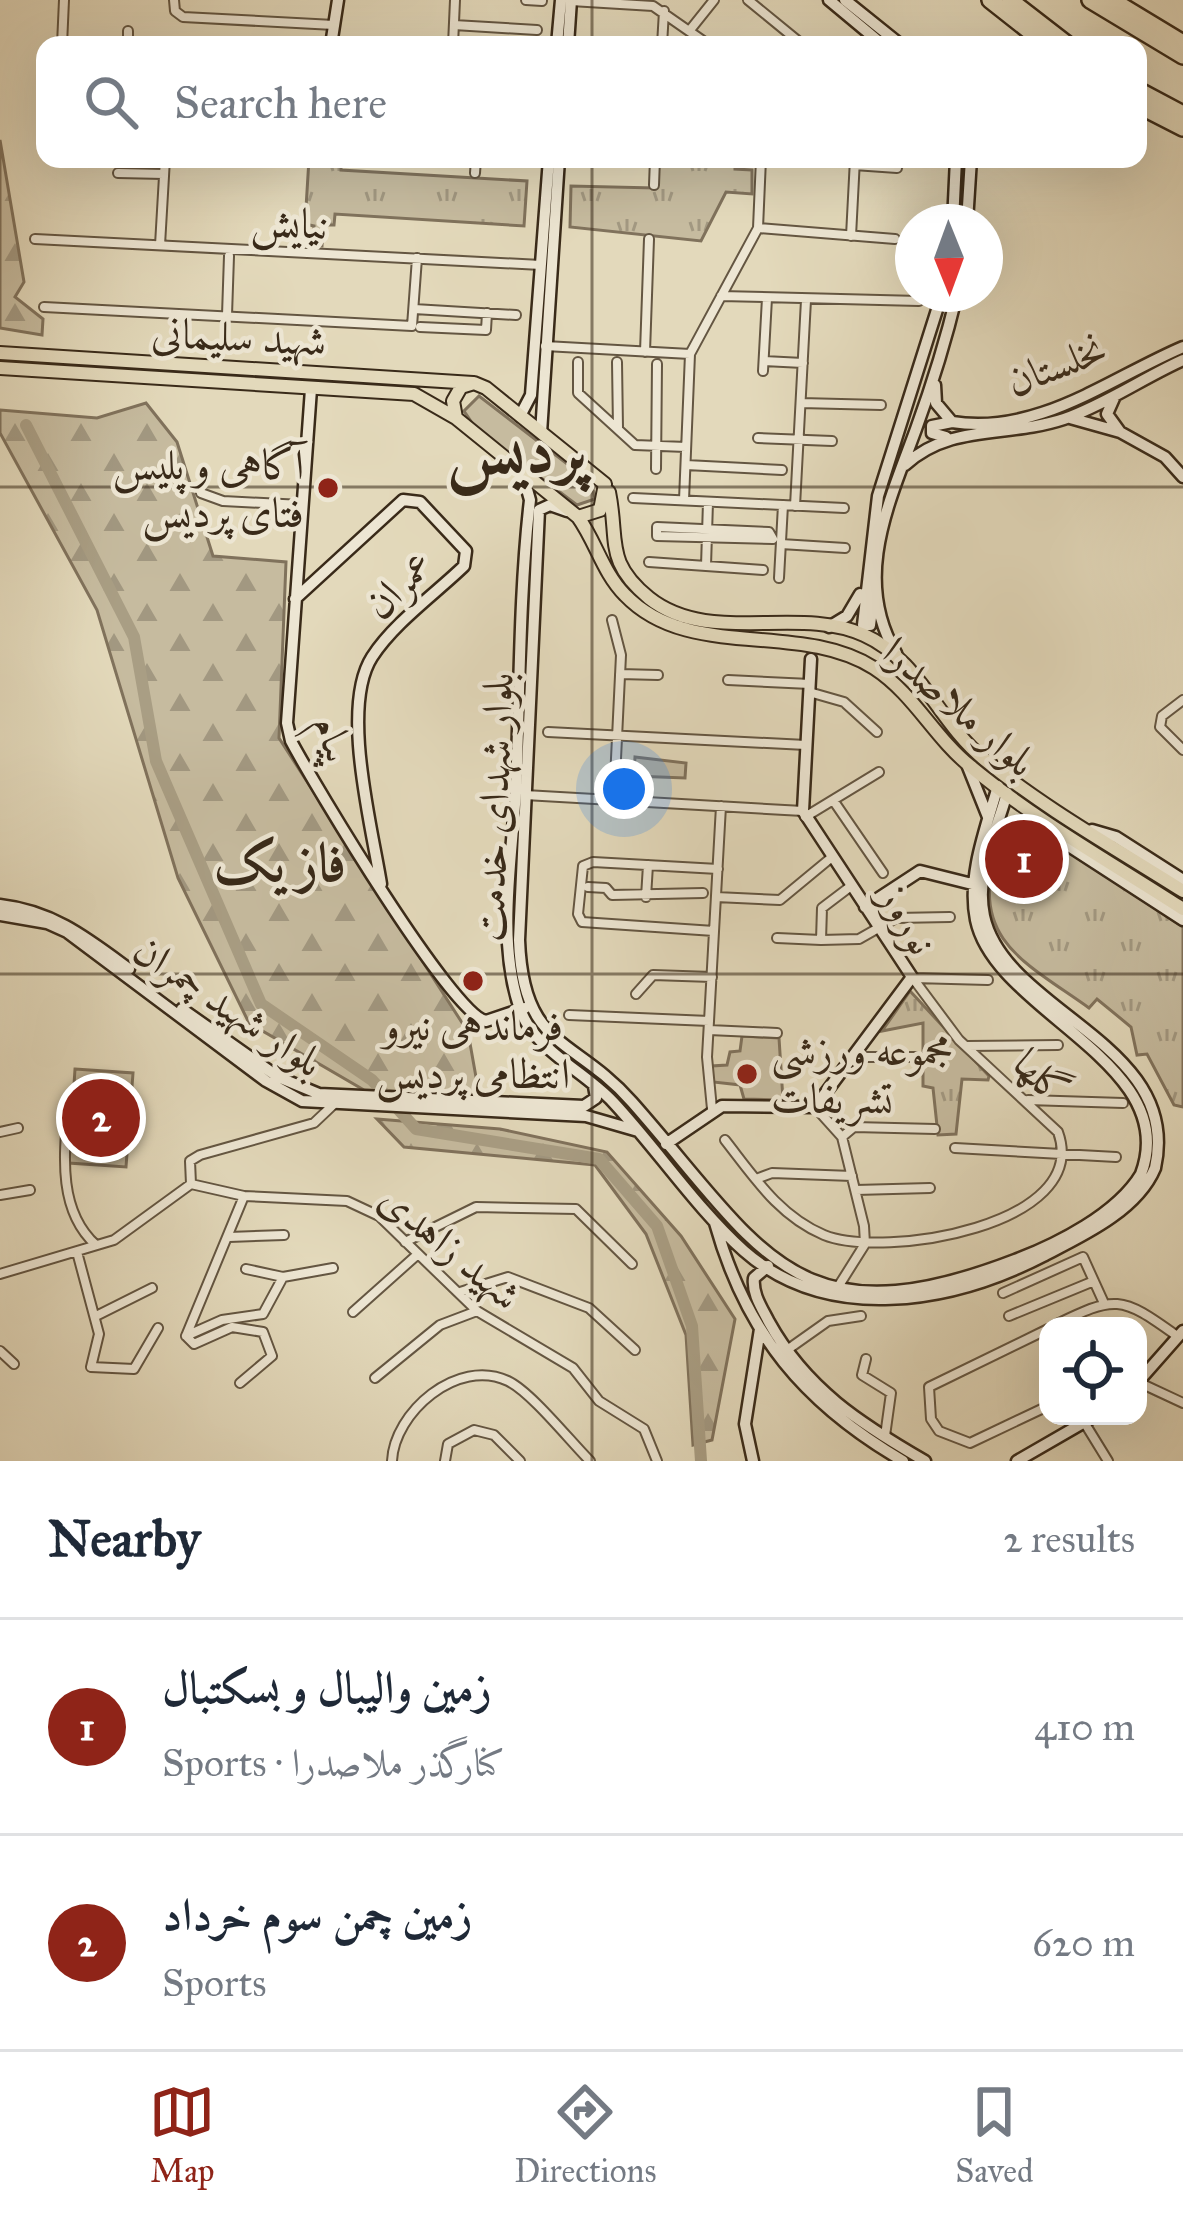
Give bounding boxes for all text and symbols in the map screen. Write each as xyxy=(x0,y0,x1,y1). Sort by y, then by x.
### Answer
search box xyxy=(36,36,1147,168)
icon: search xyxy=(78,69,144,135)
text: Search here xyxy=(174,75,387,130)
street label: نیایش xyxy=(250,195,330,254)
north arrow xyxy=(895,204,1003,312)
street label: شهید سلیمانی xyxy=(150,306,328,369)
street label: نخلستان xyxy=(999,322,1114,408)
district label: پردیس xyxy=(447,409,593,496)
place label: آگاهی و پلیس فتای پردیس xyxy=(112,439,308,542)
marker: آگاهی و پلیس فتای پردیس xyxy=(315,475,341,501)
street label: عمران xyxy=(353,539,445,630)
street label: بلوار ملاصدرا xyxy=(872,626,1047,788)
street label: بلوار شهدای خدمت xyxy=(463,671,526,943)
street label: پیام xyxy=(292,706,367,774)
your location xyxy=(594,759,654,819)
pin: 1 xyxy=(985,814,1063,904)
district label: فاز یک xyxy=(214,830,346,896)
street label: نوروز xyxy=(865,872,949,964)
street label: بلوار شهید چمران xyxy=(123,923,333,1089)
marker: فرماندهی نیرو انتظامی پردیس xyxy=(460,968,486,994)
place label: فرماندهی نیرو انتظامی پردیس xyxy=(376,1000,570,1103)
place label: مجموعه ورزشی تشریفات xyxy=(771,1025,953,1127)
street label: گلها xyxy=(1002,1038,1080,1116)
marker: مجموعه ورزشی تشریفات xyxy=(734,1061,760,1087)
pin: 2 xyxy=(62,1073,140,1163)
street label: شهید زاهدی xyxy=(368,1172,532,1322)
map controls xyxy=(1039,1317,1147,1425)
button: locate xyxy=(1039,1317,1147,1425)
text: Nearby xyxy=(48,1508,200,1570)
text: 2 results xyxy=(1003,1515,1135,1563)
text: زمین والیبال و بسکتبال xyxy=(162,1660,492,1715)
text: 1 xyxy=(79,1703,95,1751)
text: 410 m xyxy=(1034,1703,1135,1751)
text: Sports · کنارگذر ملاصدرا xyxy=(162,1739,505,1787)
text: زمین چمن سوم خرداد xyxy=(162,1887,472,1942)
text: 2 xyxy=(77,1919,97,1967)
text: 620 m xyxy=(1032,1919,1135,1967)
text: Sports xyxy=(162,1959,266,2007)
tab: Map xyxy=(149,2079,215,2191)
tab: Directions xyxy=(514,2079,656,2191)
tab: Saved xyxy=(955,2079,1034,2191)

